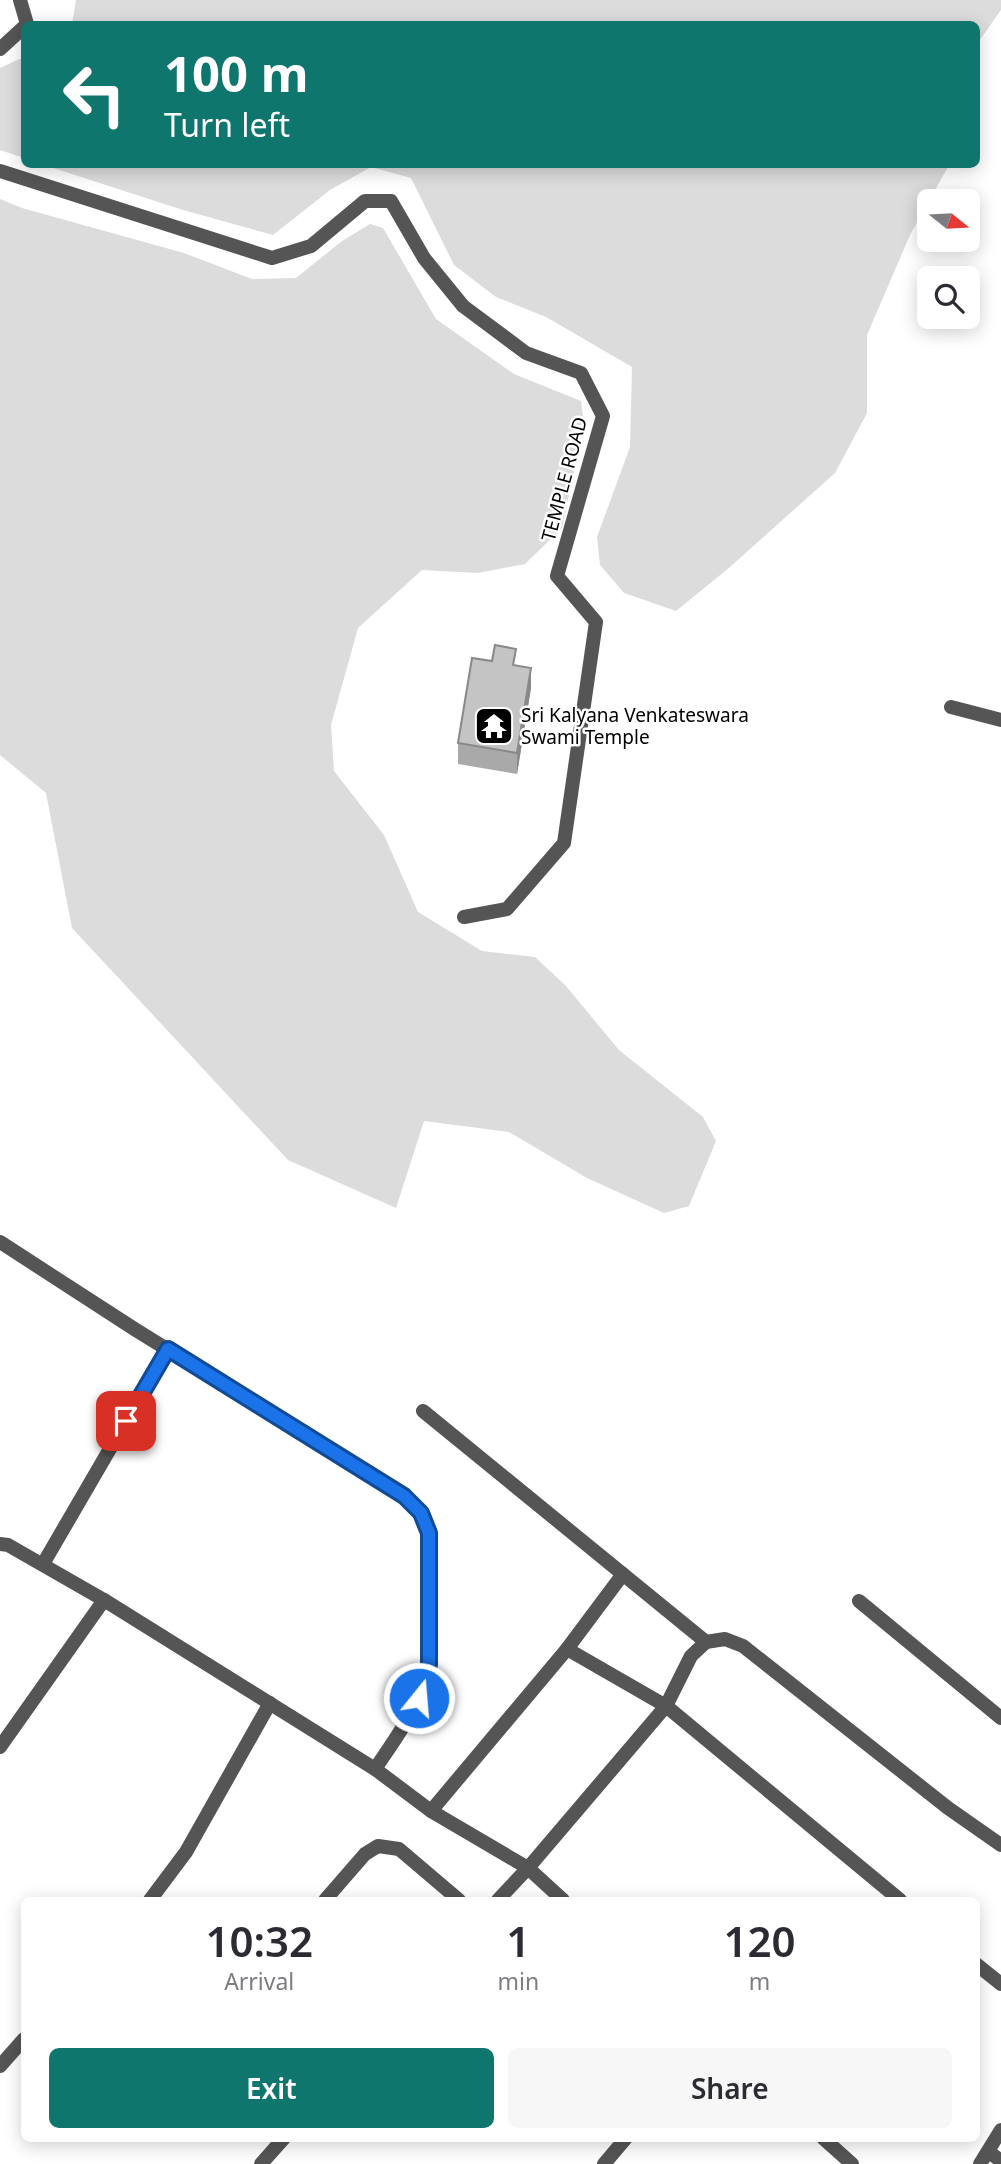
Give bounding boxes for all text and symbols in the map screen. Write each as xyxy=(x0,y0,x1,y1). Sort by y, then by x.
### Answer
text: 100 m xyxy=(164,40,309,106)
icon: left xyxy=(49,49,140,140)
text: Turn left xyxy=(164,103,290,146)
north arrow xyxy=(917,189,980,252)
map controls xyxy=(917,189,980,329)
button: search xyxy=(917,266,980,329)
street label: TEMPLE ROAD xyxy=(535,414,593,544)
place label: Sri Kalyana Venkateswara Swami Temple xyxy=(521,702,749,750)
temple icon: Sri Kalyana Venkateswara Swami Temple xyxy=(473,705,515,747)
pin xyxy=(96,1391,156,1451)
icon: arrive xyxy=(107,1402,145,1440)
position arrow xyxy=(382,1661,456,1735)
text: 10:32 xyxy=(205,1912,313,1969)
text: 1 xyxy=(506,1912,530,1969)
text: 120 xyxy=(724,1912,796,1969)
text: Arrival xyxy=(224,1965,294,1997)
text: min xyxy=(497,1965,539,1997)
text: m xyxy=(749,1965,770,1997)
button: Exit xyxy=(49,2048,494,2128)
button: Share xyxy=(508,2048,952,2128)

